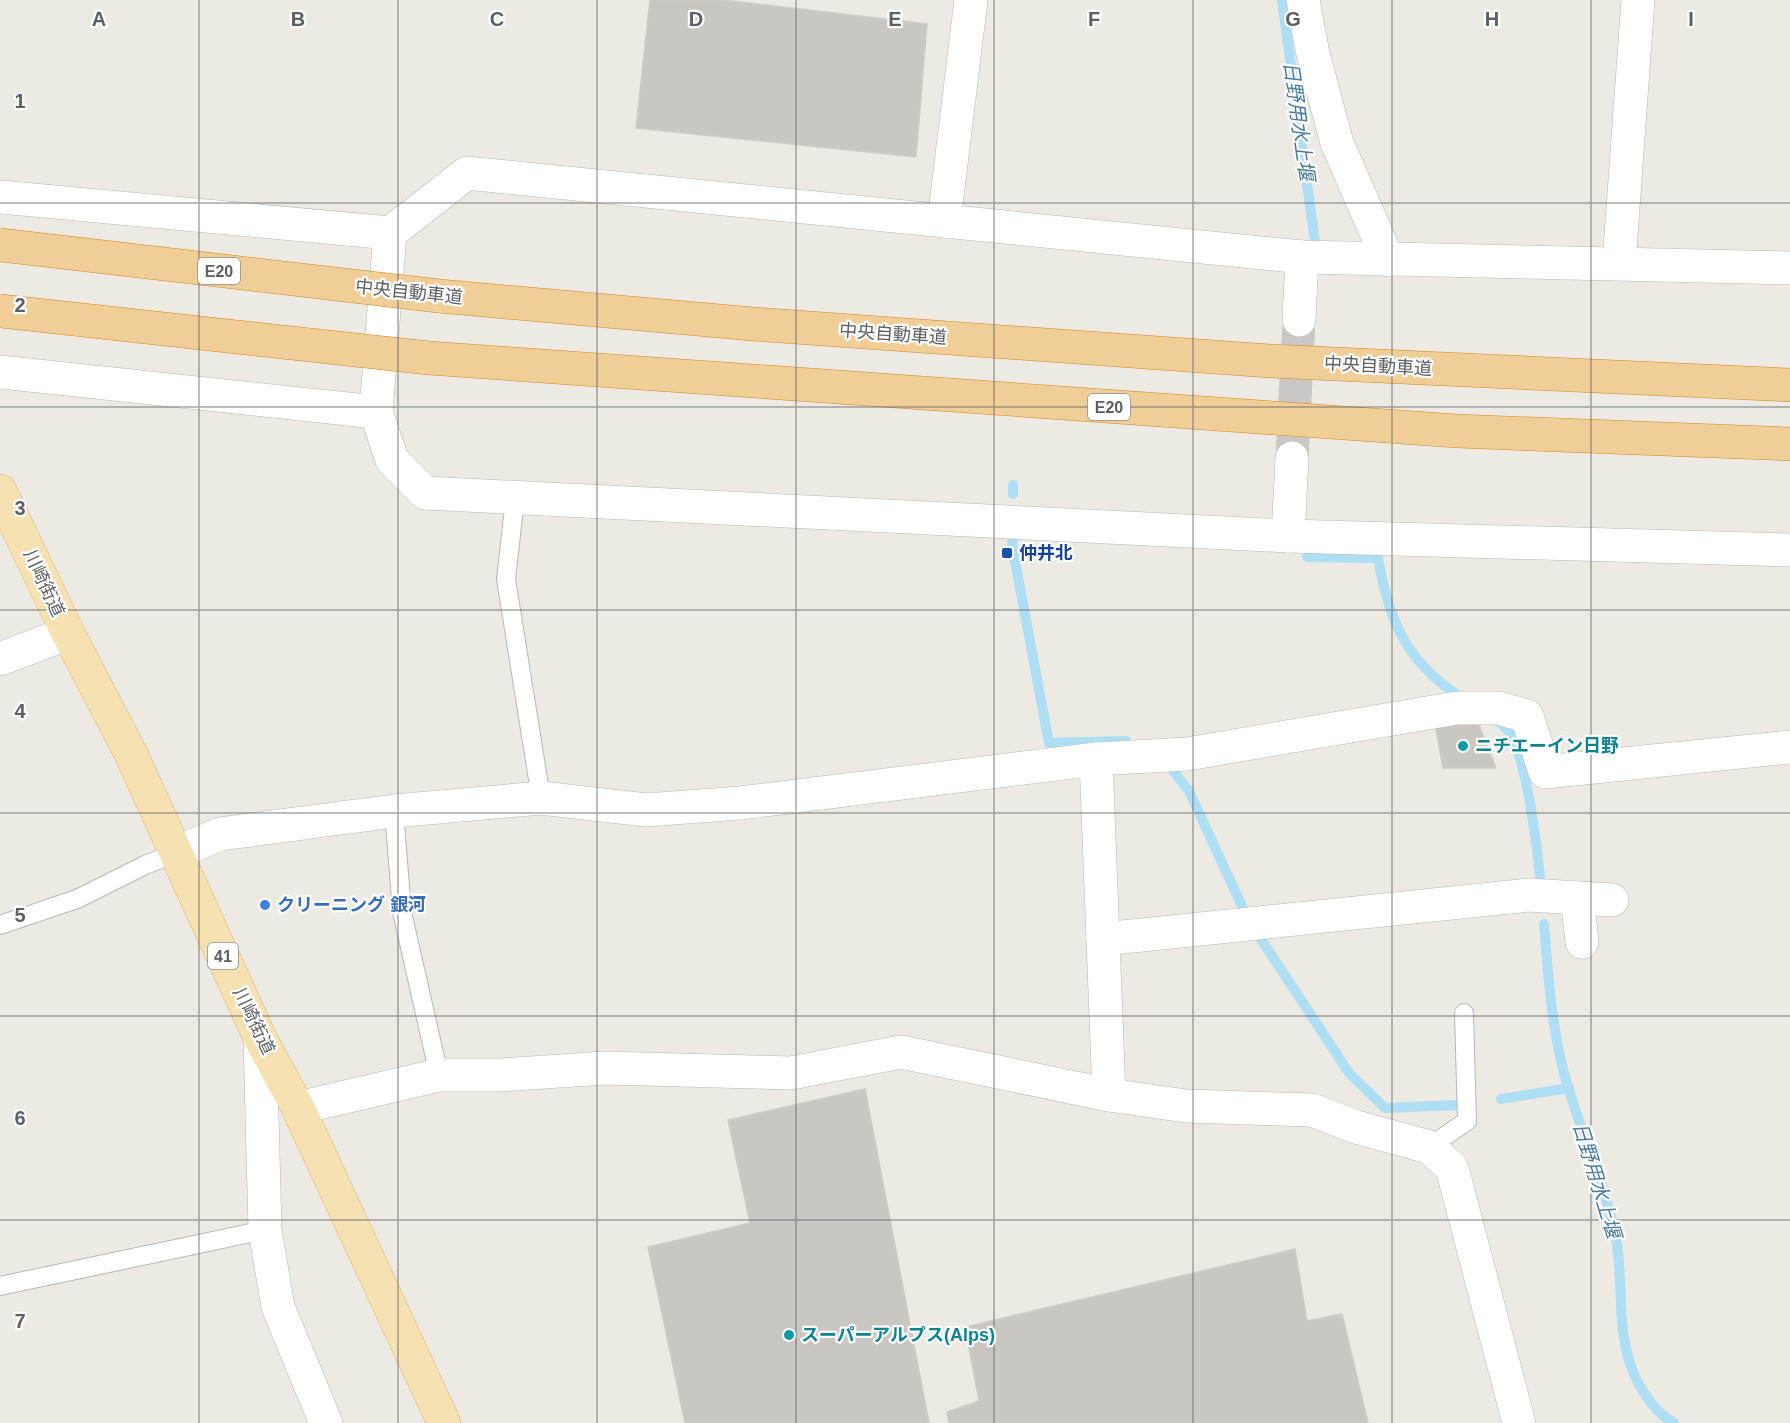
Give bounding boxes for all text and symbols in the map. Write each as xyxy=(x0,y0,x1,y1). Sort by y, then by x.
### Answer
text: A xyxy=(92,8,106,30)
text: B xyxy=(291,8,305,30)
text: C xyxy=(490,8,504,30)
text: D xyxy=(689,8,703,30)
text: E xyxy=(888,8,902,30)
text: F xyxy=(1088,8,1100,30)
text: G xyxy=(1285,8,1301,30)
text: H xyxy=(1485,8,1499,30)
text: I xyxy=(1688,8,1694,30)
water label: 日野用水上堰 xyxy=(1280,60,1319,186)
text: 1 xyxy=(14,90,26,112)
road number: E20 xyxy=(198,258,240,284)
street label: 中央自動車道 xyxy=(354,276,464,308)
text: 2 xyxy=(14,294,26,316)
street label: 中央自動車道 xyxy=(838,320,948,348)
street label: 中央自動車道 xyxy=(1324,353,1432,379)
road number: E20 xyxy=(1088,394,1130,420)
text: 3 xyxy=(14,497,26,519)
place label: 仲井北 xyxy=(1019,543,1073,563)
street label: 川崎街道 xyxy=(20,546,68,620)
marker: 仲井北 xyxy=(1000,546,1014,560)
text: 4 xyxy=(14,700,26,722)
place label: ニチエーイン日野 xyxy=(1475,736,1619,756)
marker: ニチエーイン日野 xyxy=(1456,739,1470,753)
place label: クリーニング 銀河 xyxy=(277,895,426,915)
marker: クリーニング 銀河 xyxy=(258,898,272,912)
text: 5 xyxy=(14,904,26,926)
road number: 41 xyxy=(208,943,238,969)
street label: 川崎街道 xyxy=(229,984,279,1058)
text: 6 xyxy=(14,1107,26,1129)
water label: 日野用水上堰 xyxy=(1569,1119,1626,1244)
text: 7 xyxy=(14,1310,26,1332)
place label: スーパーアルプス(Alps) xyxy=(801,1325,995,1345)
marker: スーパーアルプス(Alps) xyxy=(782,1328,796,1342)

